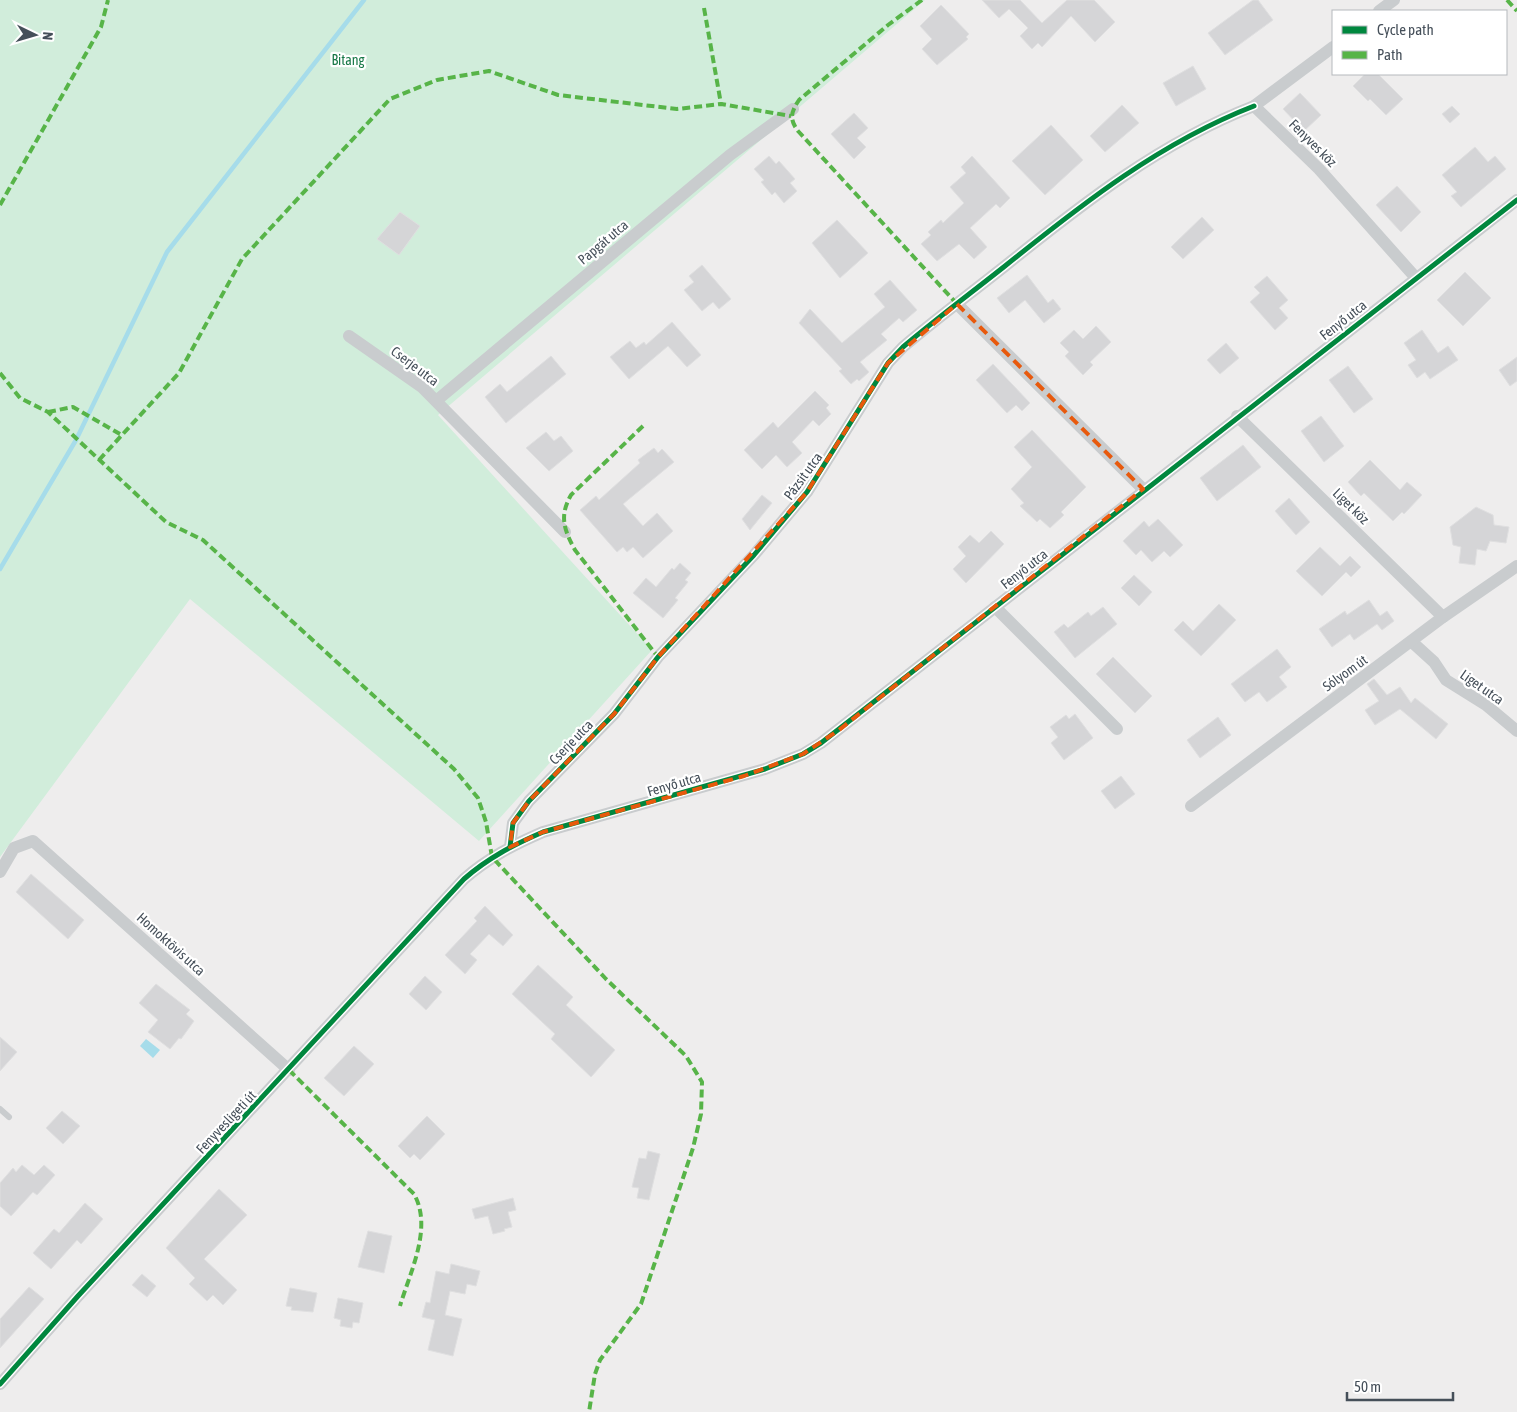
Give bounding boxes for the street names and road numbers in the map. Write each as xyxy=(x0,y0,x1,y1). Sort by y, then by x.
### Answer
street label: Fenyves köz xyxy=(1286,116,1340,170)
street label: Papgát utca xyxy=(575,216,631,268)
street label: Fenyő utca xyxy=(1316,297,1370,343)
street label: Cserje utca xyxy=(388,343,442,389)
street label: Pázsit utca xyxy=(780,449,826,503)
street label: Liget köz xyxy=(1330,485,1372,527)
street label: Fenyő utca xyxy=(997,546,1051,592)
street label: Sólyom út xyxy=(1320,652,1370,694)
street label: Liget utca xyxy=(1457,666,1507,708)
street label: Cserje utca xyxy=(546,716,596,768)
street label: Fenyő utca xyxy=(645,769,703,799)
street label: Homoktövis utca xyxy=(134,909,208,979)
street label: Fenyvesligeti út xyxy=(193,1087,259,1157)

